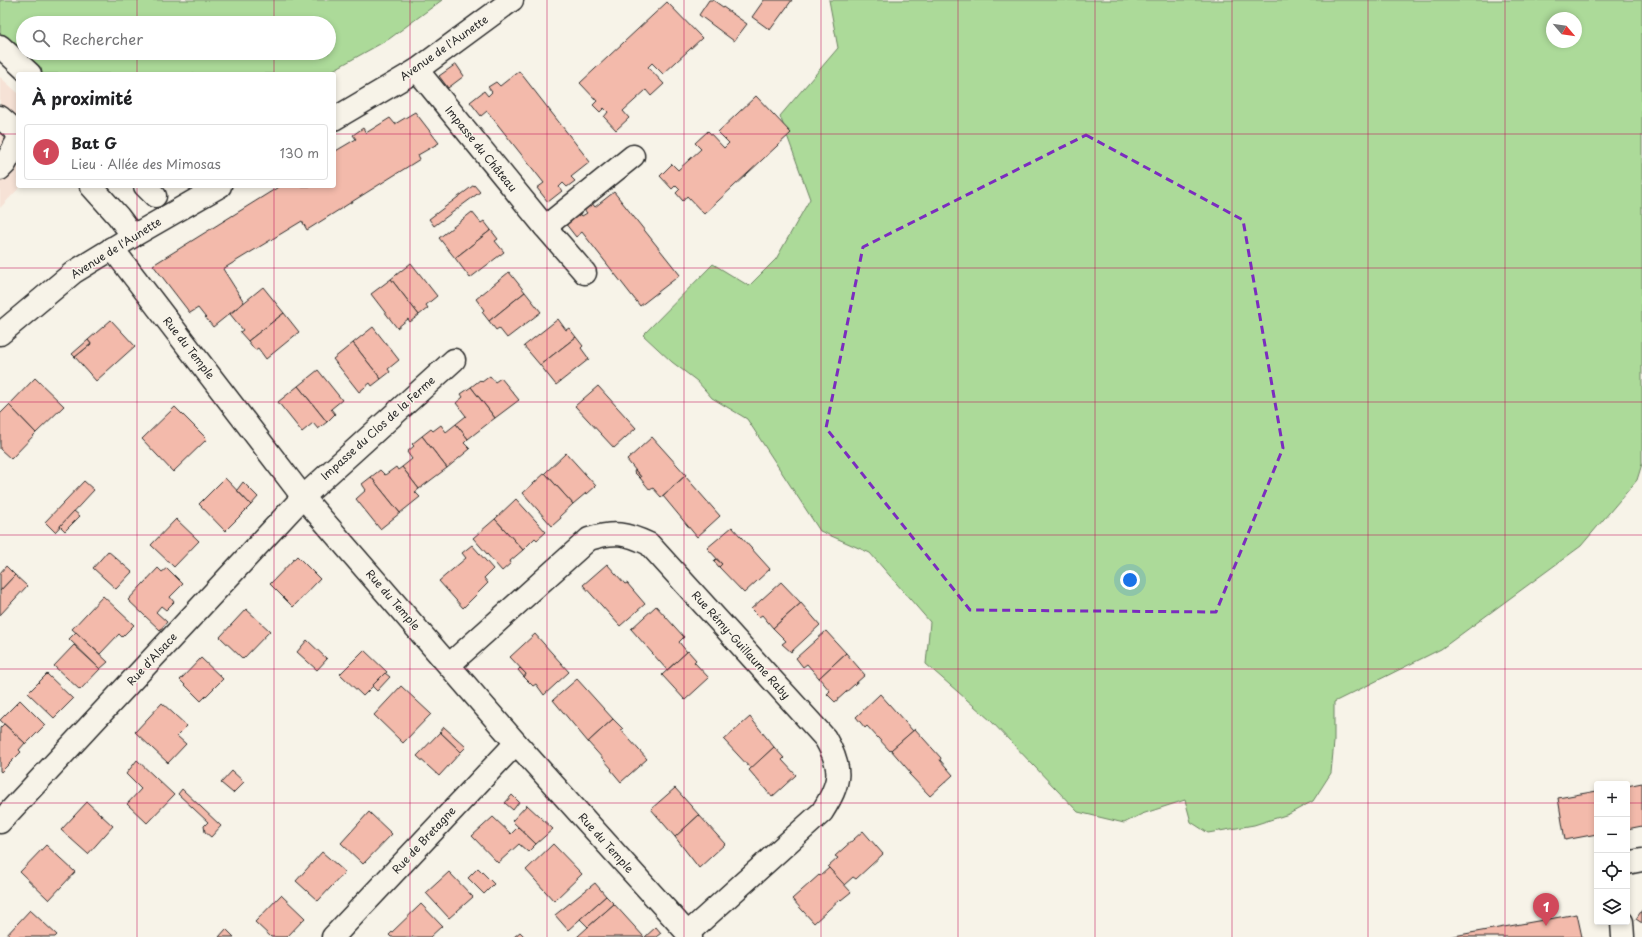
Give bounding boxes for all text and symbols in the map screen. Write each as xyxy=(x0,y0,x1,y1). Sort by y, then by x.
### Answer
street label: Avenue de l'Aunette xyxy=(396,11,491,84)
north arrow xyxy=(1546,12,1582,48)
search box xyxy=(16,16,336,60)
icon: search xyxy=(30,27,52,49)
text: Rechercher xyxy=(62,27,143,50)
text: À proximité xyxy=(32,85,132,111)
street label: Impasse du Château xyxy=(441,102,521,195)
text: Bat G xyxy=(71,131,117,154)
text: 1 xyxy=(43,143,49,162)
text: 130 m xyxy=(280,143,319,162)
text: Lieu · Allée des Mimosas xyxy=(71,154,221,173)
street label: Avenue de l'Aunette xyxy=(67,213,165,282)
street label: Rue du Temple xyxy=(159,313,219,383)
street label: Impasse du Clos de la Ferme xyxy=(317,371,439,484)
street label: Rue du Temple xyxy=(362,566,425,634)
your location xyxy=(1120,570,1140,590)
street label: Rue Rémy-Guillaume Raby xyxy=(688,587,795,702)
street label: Rue d'Alsace xyxy=(123,628,181,689)
map controls xyxy=(1594,781,1630,925)
button: + xyxy=(1594,781,1630,817)
street label: Rue de Bretagne xyxy=(388,802,459,877)
street label: Rue du Temple xyxy=(575,809,638,876)
button: − xyxy=(1594,817,1630,853)
button: locate xyxy=(1594,853,1630,889)
button: layers xyxy=(1594,889,1630,925)
pin: 1 xyxy=(1533,893,1559,926)

